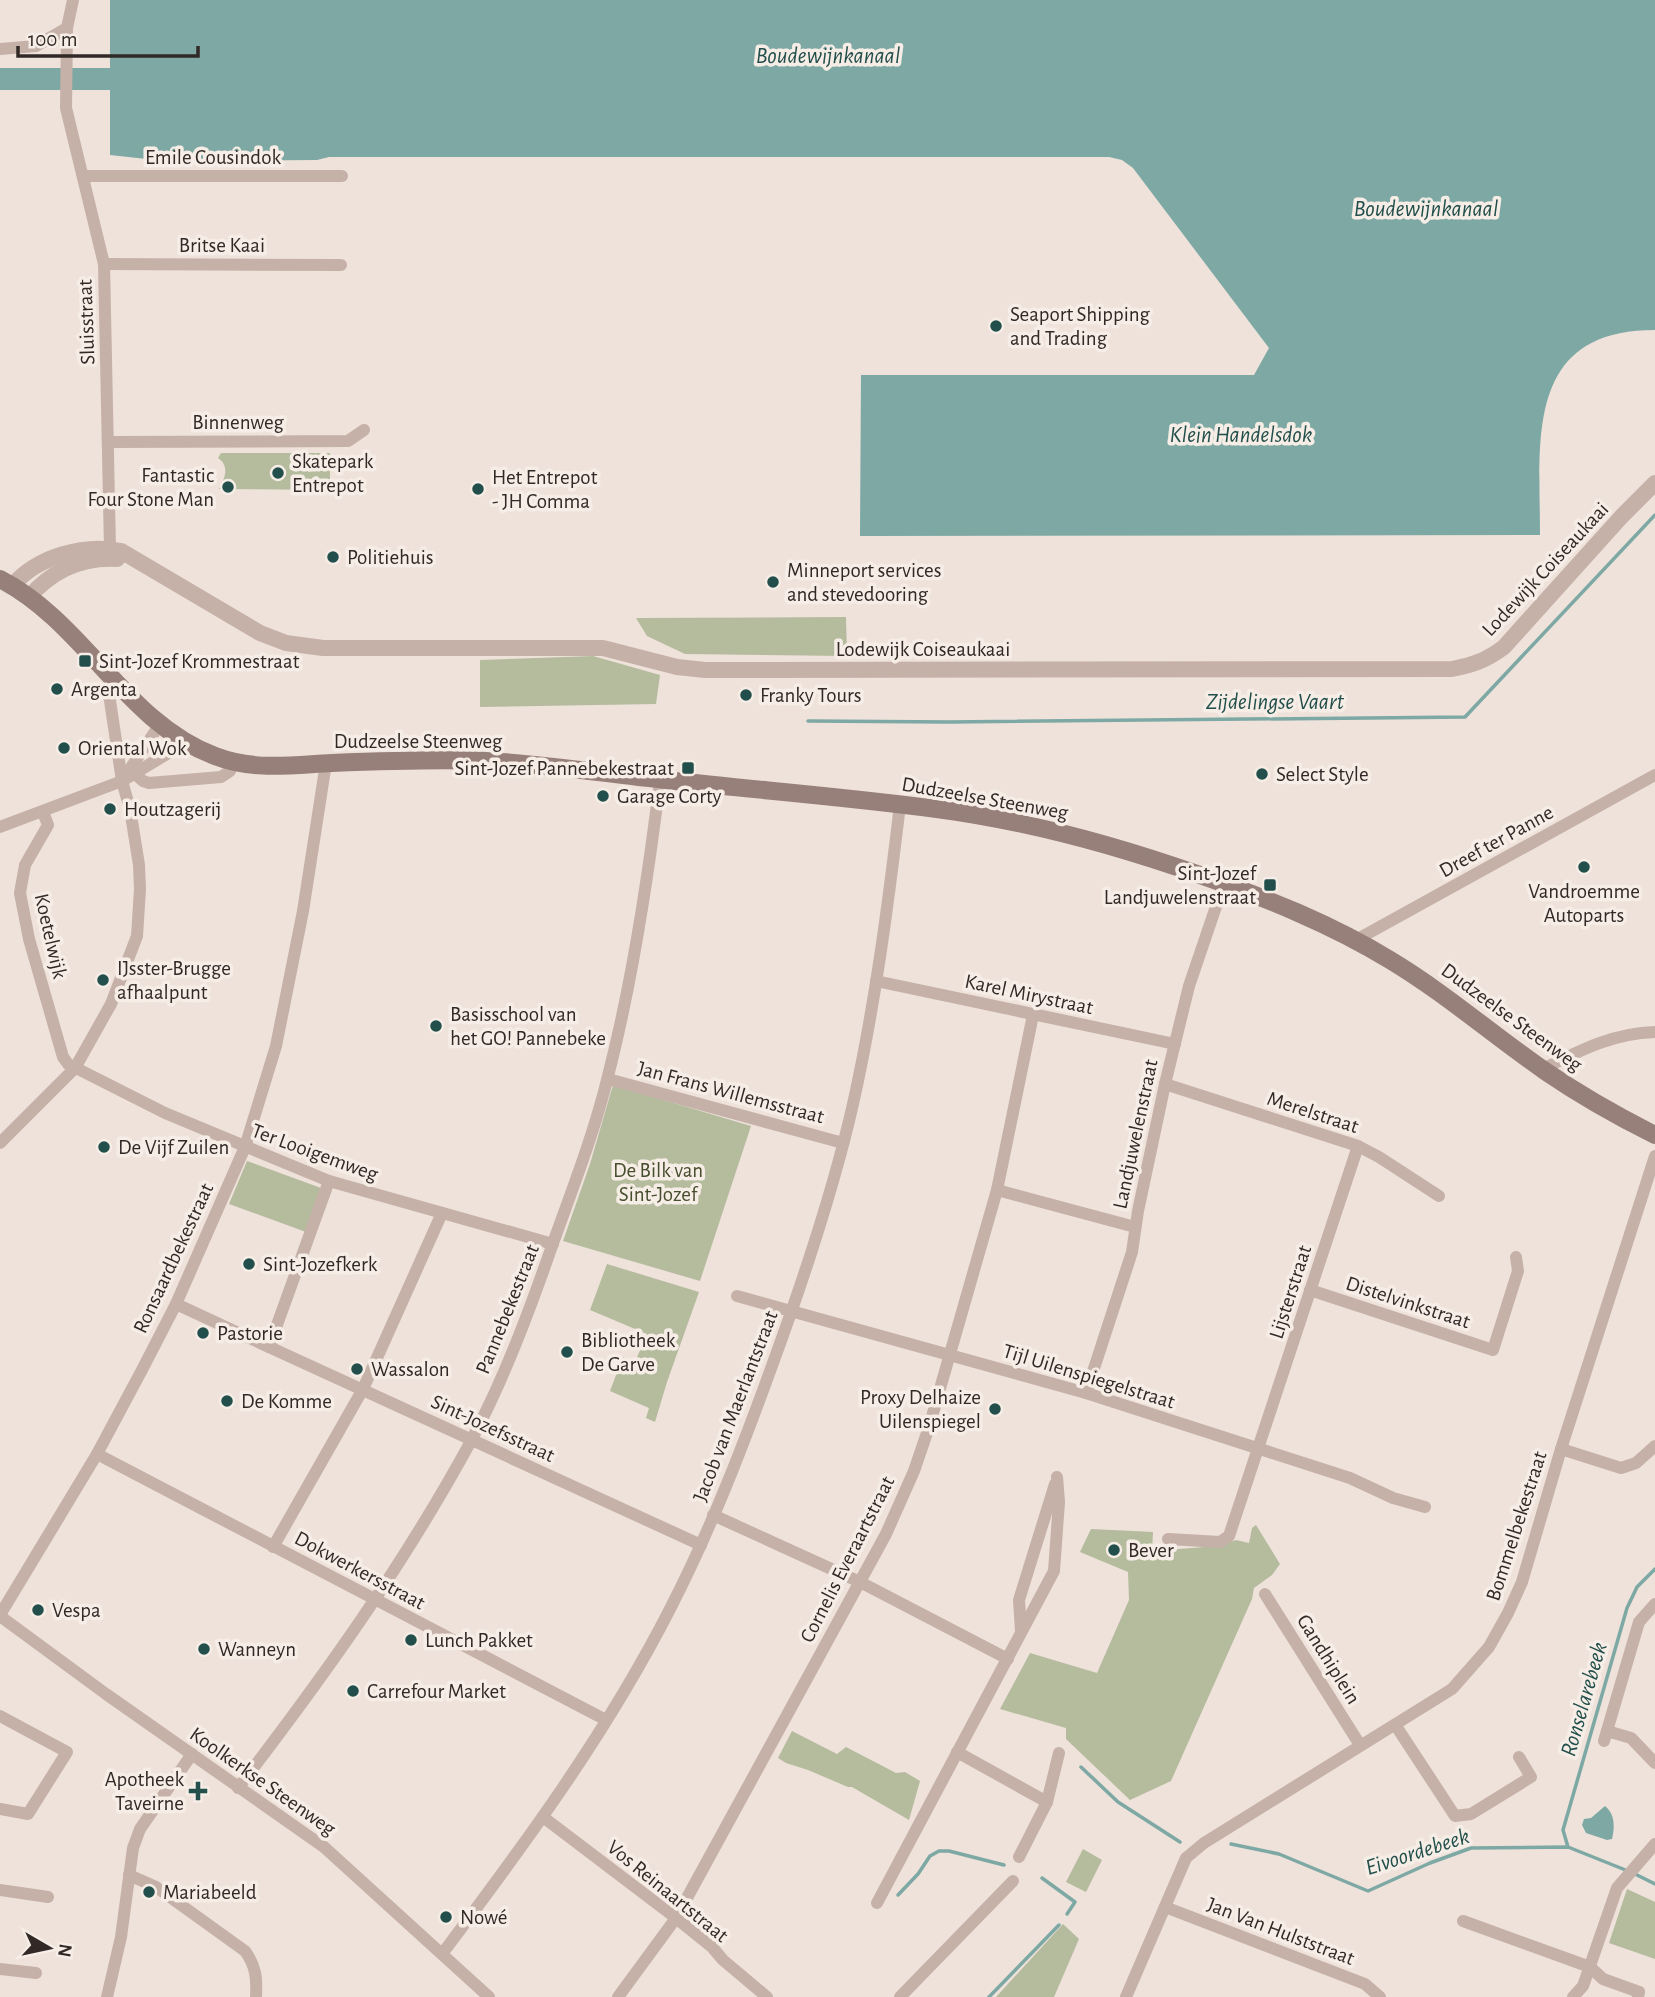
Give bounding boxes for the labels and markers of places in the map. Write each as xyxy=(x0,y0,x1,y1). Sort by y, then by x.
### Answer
place label: Seaport Shipping and Trading xyxy=(1010,304,1151,349)
marker: Seaport Shipping and Trading xyxy=(988,318,1004,334)
place label: Skatepark Entrepot xyxy=(292,451,374,496)
place label: Fantastic Four Stone Man xyxy=(87,465,214,510)
marker: Skatepark Entrepot xyxy=(270,465,286,481)
place label: Het Entrepot - JH Comma xyxy=(492,467,598,512)
marker: Fantastic Four Stone Man xyxy=(220,479,236,495)
marker: Het Entrepot - JH Comma xyxy=(470,481,486,497)
place label: Politiehuis xyxy=(347,547,434,568)
marker: Politiehuis xyxy=(325,549,341,565)
place label: Minneport services and stevedooring xyxy=(787,560,942,605)
marker: Minneport services and stevedooring xyxy=(765,574,781,590)
place label: Sint-Jozef Krommestraat xyxy=(99,651,300,672)
marker: Sint-Jozef Krommestraat xyxy=(77,653,93,669)
place label: Argenta xyxy=(71,679,137,700)
marker: Argenta xyxy=(49,681,65,697)
place label: Franky Tours xyxy=(760,685,862,706)
marker: Franky Tours xyxy=(738,687,754,703)
place label: Oriental Wok xyxy=(78,738,187,759)
marker: Oriental Wok xyxy=(56,740,72,756)
place label: Sint-Jozef Pannebekestraat xyxy=(454,758,674,779)
marker: Sint-Jozef Pannebekestraat xyxy=(680,760,696,776)
place label: Select Style xyxy=(1276,764,1369,785)
marker: Select Style xyxy=(1254,766,1270,782)
place label: Garage Corty xyxy=(617,786,722,807)
marker: Garage Corty xyxy=(595,788,611,804)
place label: Houtzagerij xyxy=(124,799,221,820)
marker: Houtzagerij xyxy=(102,801,118,817)
marker: Vandroemme Autoparts xyxy=(1576,859,1592,875)
place label: Sint-Jozef Landjuwelenstraat xyxy=(1104,863,1258,908)
marker: Sint-Jozef Landjuwelenstraat xyxy=(1262,877,1278,893)
place label: Vandroemme Autoparts xyxy=(1528,881,1640,926)
place label: IJsster-Brugge afhaalpunt xyxy=(117,958,231,1003)
marker: IJsster-Brugge afhaalpunt xyxy=(95,972,111,988)
place label: Basisschool van het GO! Pannebeke xyxy=(450,1004,606,1049)
marker: Basisschool van het GO! Pannebeke xyxy=(428,1018,444,1034)
place label: De Vijf Zuilen xyxy=(118,1137,229,1158)
marker: De Vijf Zuilen xyxy=(96,1139,112,1155)
place label: Sint-Jozefkerk xyxy=(263,1254,378,1275)
marker: Sint-Jozefkerk xyxy=(241,1256,257,1272)
place label: Pastorie xyxy=(217,1323,283,1344)
marker: Pastorie xyxy=(195,1325,211,1341)
place label: Bibliotheek De Garve xyxy=(581,1330,676,1375)
marker: Bibliotheek De Garve xyxy=(559,1344,575,1360)
place label: Wassalon xyxy=(371,1359,450,1380)
marker: Wassalon xyxy=(349,1361,365,1377)
place label: Proxy Delhaize Uilenspiegel xyxy=(860,1387,981,1432)
place label: De Komme xyxy=(241,1391,332,1412)
marker: De Komme xyxy=(219,1393,235,1409)
marker: Proxy Delhaize Uilenspiegel xyxy=(987,1401,1003,1417)
place label: Bever xyxy=(1128,1540,1174,1561)
marker: Bever xyxy=(1106,1542,1122,1558)
place label: Vespa xyxy=(52,1600,101,1621)
marker: Vespa xyxy=(30,1602,46,1618)
place label: Lunch Pakket xyxy=(425,1630,533,1651)
marker: Lunch Pakket xyxy=(403,1632,419,1648)
place label: Wanneyn xyxy=(218,1639,296,1660)
marker: Wanneyn xyxy=(196,1641,212,1657)
place label: Carrefour Market xyxy=(367,1681,506,1702)
marker: Carrefour Market xyxy=(345,1683,361,1699)
place label: Apotheek Taveirne xyxy=(105,1769,184,1814)
marker: Apotheek Taveirne xyxy=(190,1783,206,1799)
place label: Mariabeeld xyxy=(163,1882,257,1903)
marker: Mariabeeld xyxy=(141,1884,157,1900)
place label: Nowé xyxy=(460,1907,507,1928)
marker: Nowé xyxy=(438,1909,454,1925)

